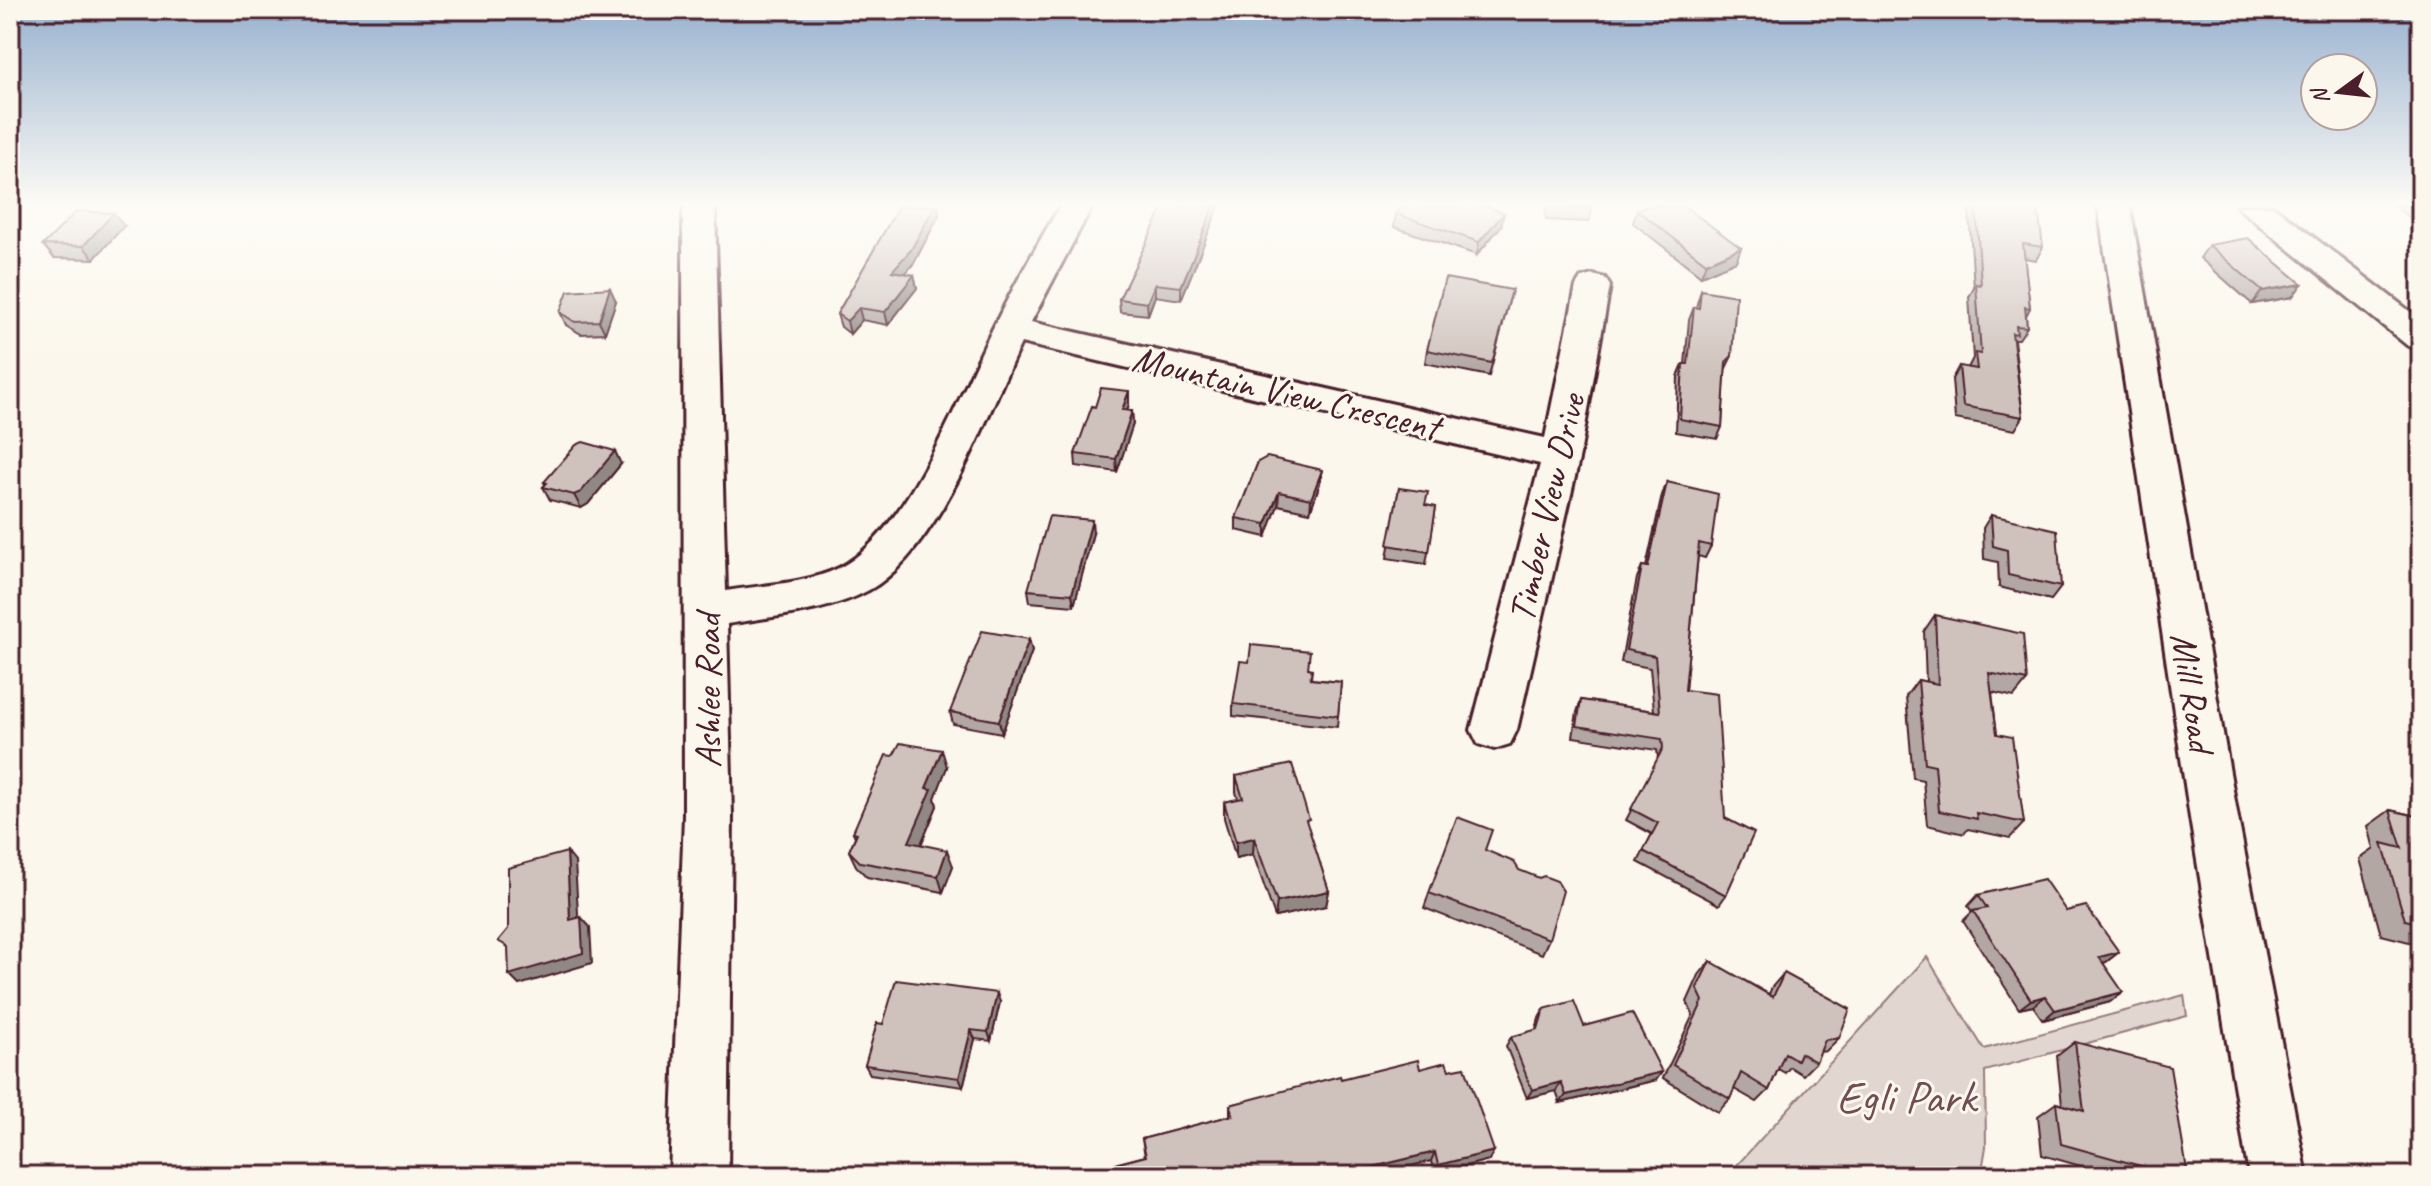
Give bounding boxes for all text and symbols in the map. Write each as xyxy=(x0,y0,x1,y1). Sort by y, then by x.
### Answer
north arrow xyxy=(2299,52,2379,132)
text: N xyxy=(2304,83,2336,107)
street label: Mountain View Crescent xyxy=(1128,334,1449,452)
street label: Timber View Drive xyxy=(1497,387,1596,627)
street label: Ashlee Road xyxy=(684,608,731,768)
street label: Mill Road xyxy=(2160,629,2226,760)
park label: Egli Park xyxy=(1836,1068,1979,1126)

